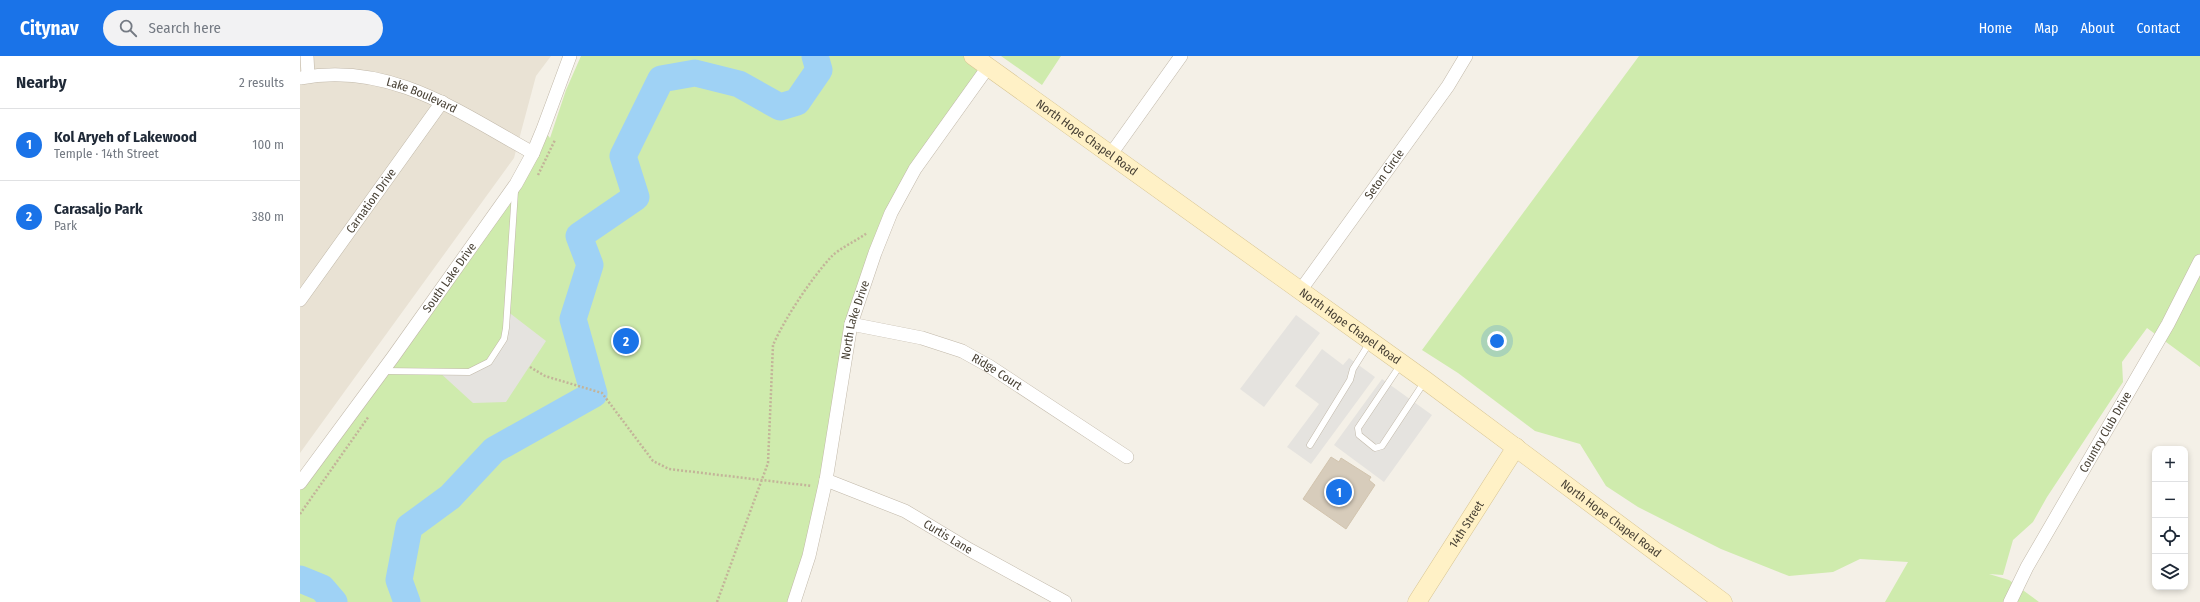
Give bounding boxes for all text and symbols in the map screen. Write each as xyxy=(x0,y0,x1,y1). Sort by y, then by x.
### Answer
search box xyxy=(103,10,383,46)
text: Citynav xyxy=(20,17,79,40)
icon: search xyxy=(117,17,139,39)
text: Search here xyxy=(149,19,221,37)
text: Home xyxy=(1979,20,2012,37)
text: Map xyxy=(2034,20,2058,37)
text: About xyxy=(2080,20,2115,37)
text: Contact xyxy=(2137,20,2180,37)
text: Nearby xyxy=(16,72,67,93)
text: 2 results xyxy=(239,75,284,90)
street label: Lake Boulevard xyxy=(385,75,459,116)
street label: North Hope Chapel Road xyxy=(1033,97,1140,179)
text: Kol Aryeh of Lakewood xyxy=(54,128,197,146)
text: 1 xyxy=(26,137,32,152)
text: 100 m xyxy=(252,137,284,152)
text: Temple · 14th Street xyxy=(54,146,159,161)
street label: Seton Circle xyxy=(1362,146,1407,202)
street label: Carnation Drive xyxy=(343,166,399,236)
text: Carasaljo Park xyxy=(54,200,143,218)
text: 2 xyxy=(26,209,32,224)
text: 380 m xyxy=(252,209,284,224)
text: Park xyxy=(54,218,77,233)
street label: South Lake Drive xyxy=(420,240,479,315)
street label: North Lake Drive xyxy=(838,278,872,361)
street label: North Hope Chapel Road xyxy=(1297,285,1403,367)
pin: 2 xyxy=(613,326,639,356)
your location xyxy=(1487,331,1507,351)
street label: Ridge Court xyxy=(969,351,1025,393)
street label: Country Club Drive xyxy=(2076,389,2134,475)
map controls xyxy=(2152,446,2188,590)
button: + xyxy=(2152,446,2188,482)
pin: 1 xyxy=(1326,477,1352,507)
street label: North Hope Chapel Road xyxy=(1558,477,1664,560)
button: − xyxy=(2152,482,2188,518)
street label: 14th Street xyxy=(1446,498,1487,551)
street label: Curtis Lane xyxy=(921,517,975,557)
button: locate xyxy=(2152,518,2188,554)
button: layers xyxy=(2152,554,2188,590)

